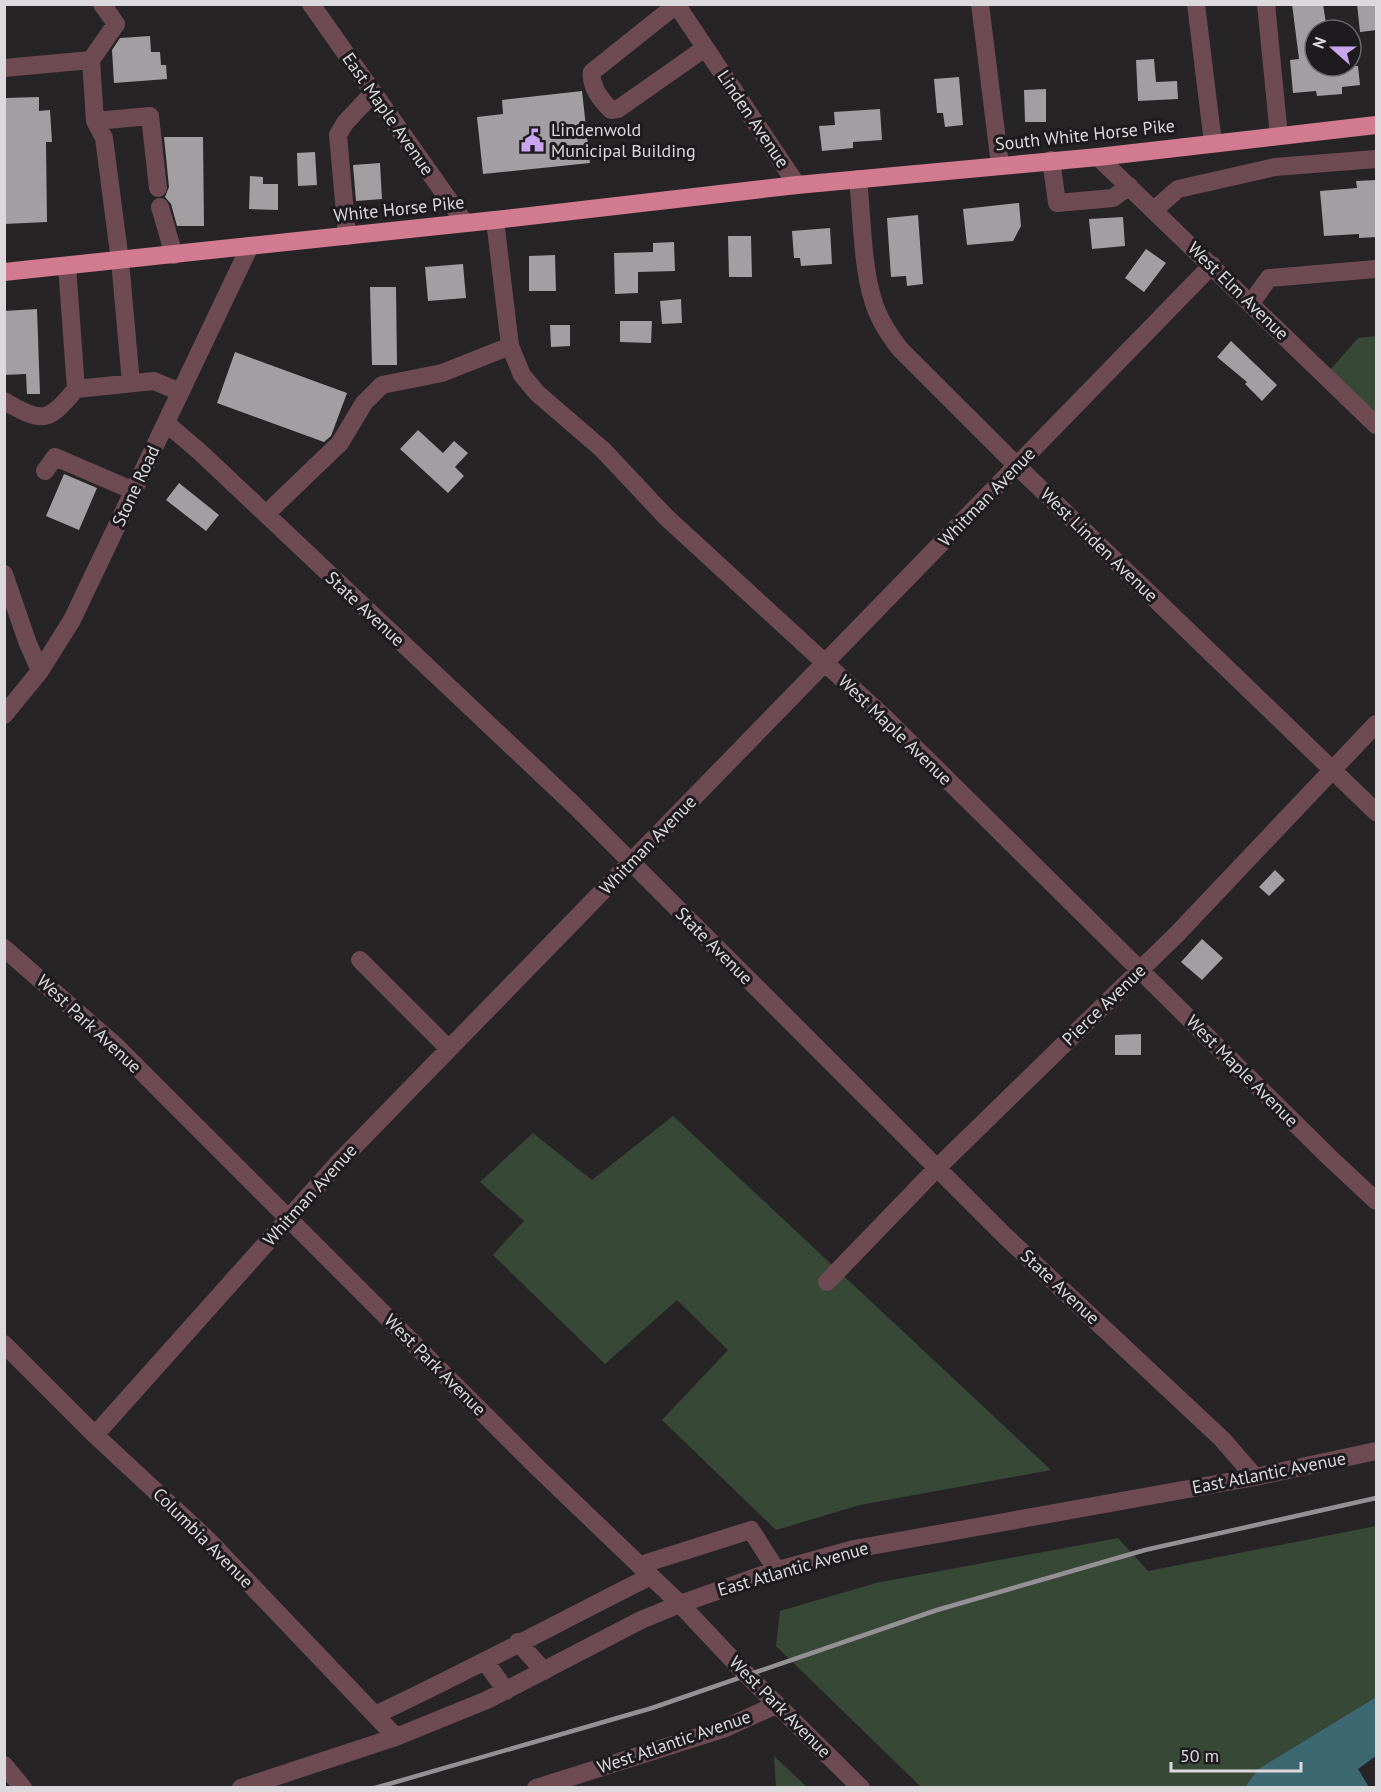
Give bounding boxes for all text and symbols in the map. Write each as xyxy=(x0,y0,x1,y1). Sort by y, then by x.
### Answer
north arrow xyxy=(1303,18,1363,78)
text: N xyxy=(1308,34,1330,51)
street label: East Maple Avenue xyxy=(337,48,439,180)
street label: Linden Avenue xyxy=(712,65,795,172)
street label: South White Horse Pike xyxy=(994,114,1176,155)
place label: Lindenwold Municipal Building xyxy=(551,118,696,162)
public building icon: Lindenwold Municipal Building xyxy=(520,127,546,153)
street label: White Horse Pike xyxy=(332,190,465,227)
street label: West Elm Avenue xyxy=(1183,237,1294,345)
street label: Stone Road xyxy=(107,441,164,530)
street label: Whitman Avenue xyxy=(933,442,1040,551)
street label: West Linden Avenue xyxy=(1036,483,1163,607)
street label: State Avenue xyxy=(321,566,410,651)
street label: West Maple Avenue xyxy=(834,669,957,790)
street label: Whitman Avenue xyxy=(594,790,701,899)
street label: State Avenue xyxy=(671,902,758,989)
street label: Pierce Avenue xyxy=(1057,959,1150,1050)
street label: West Park Avenue xyxy=(32,969,146,1078)
street label: West Maple Avenue xyxy=(1181,1010,1303,1132)
street label: Whitman Avenue xyxy=(258,1139,362,1250)
street label: State Avenue xyxy=(1016,1244,1105,1329)
street label: West Park Avenue xyxy=(380,1309,491,1420)
street label: East Atlantic Avenue xyxy=(1190,1446,1348,1499)
street label: Columbia Avenue xyxy=(148,1483,258,1593)
street label: East Atlantic Avenue xyxy=(715,1536,871,1601)
street label: West Park Avenue xyxy=(725,1651,836,1762)
street label: West Atlantic Avenue xyxy=(594,1705,754,1779)
scale bar xyxy=(1171,1735,1302,1773)
text: 50 m xyxy=(1180,1744,1219,1767)

